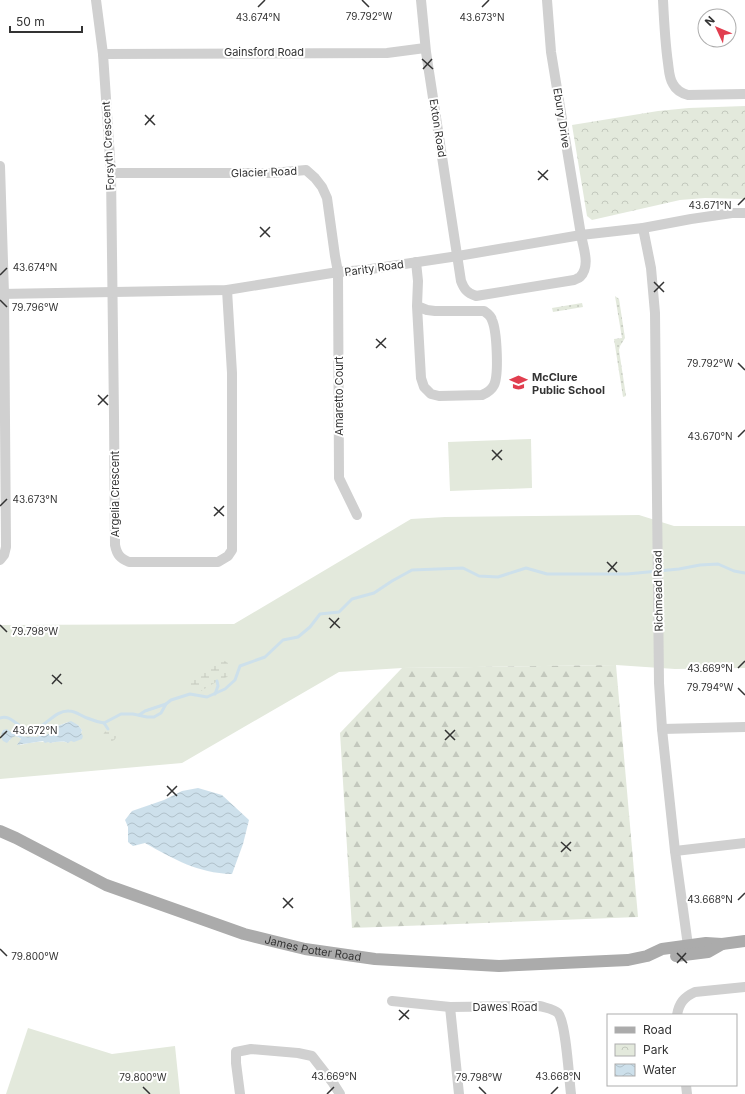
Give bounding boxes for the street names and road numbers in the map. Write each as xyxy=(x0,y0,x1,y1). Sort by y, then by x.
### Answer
street label: Gainsford Road xyxy=(224,45,304,59)
street label: Ebury Drive xyxy=(550,87,574,149)
street label: Exton Road xyxy=(426,98,450,158)
street label: Forsyth Crescent xyxy=(99,101,117,191)
street label: Glacier Road xyxy=(231,164,297,180)
street label: Parity Road xyxy=(343,257,405,279)
street label: Amaretto Court xyxy=(332,356,346,436)
street label: Argelia Crescent xyxy=(108,450,122,537)
street label: Richmead Road xyxy=(650,550,666,632)
street label: James Potter Road xyxy=(263,932,362,964)
street label: Dawes Road xyxy=(473,1000,537,1014)

